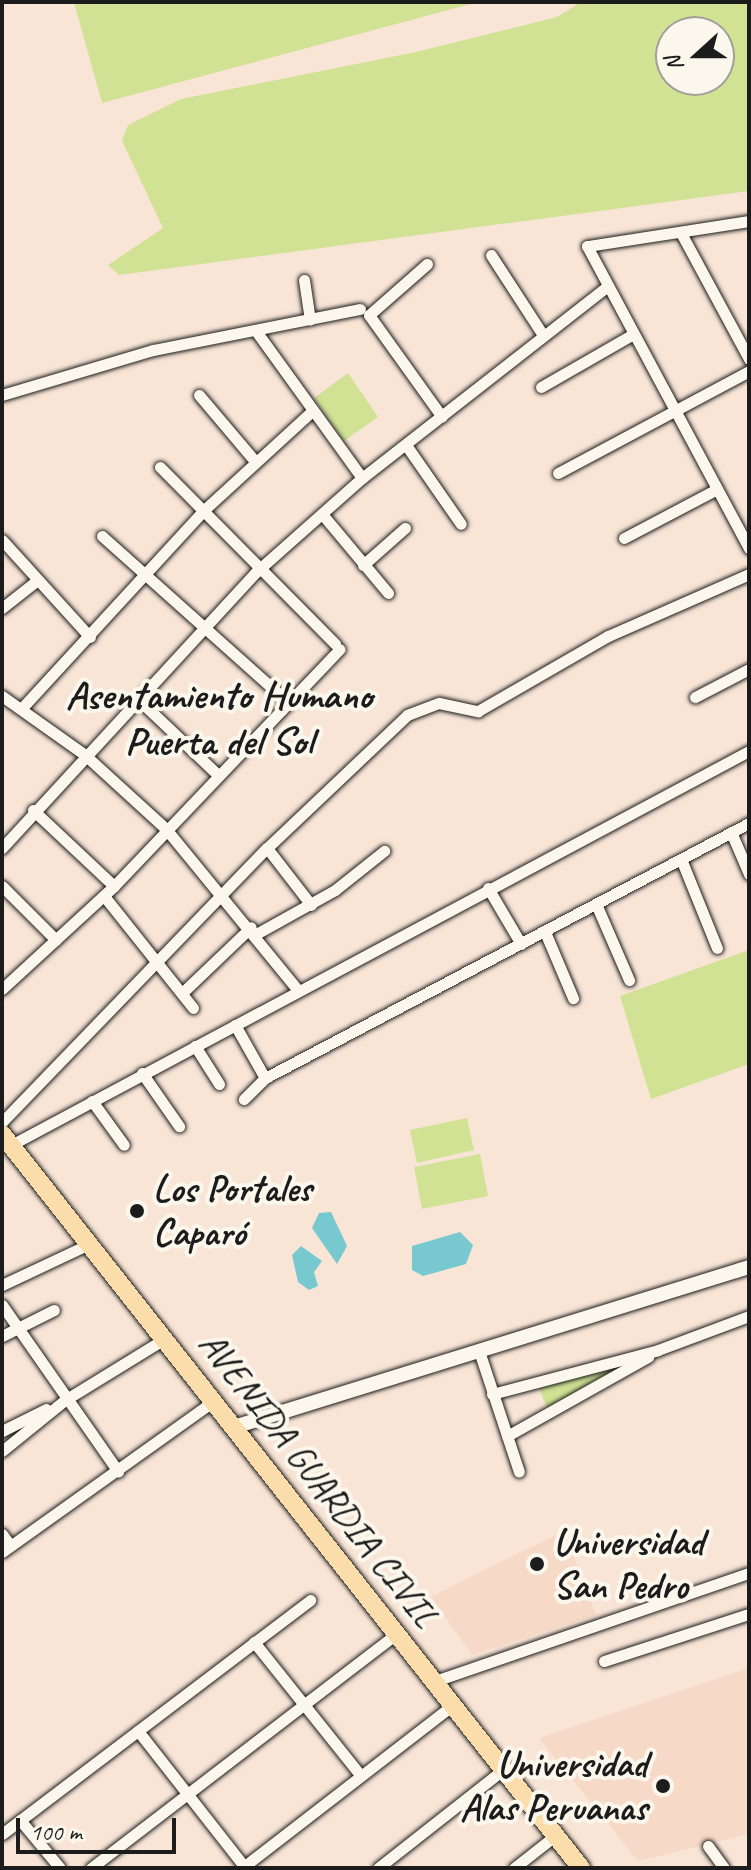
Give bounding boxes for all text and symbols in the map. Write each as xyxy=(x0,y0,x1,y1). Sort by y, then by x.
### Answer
north arrow xyxy=(655,16,735,96)
text: N xyxy=(659,53,690,75)
district label: Asentamiento Humano Puerta del Sol xyxy=(67,671,371,765)
place label: Los Portales Caparó xyxy=(153,1166,310,1256)
marker: Los Portales Caparó xyxy=(128,1202,146,1220)
street label: AVENIDA GUARDIA CIVIL xyxy=(189,1321,449,1637)
place label: Universidad San Pedro xyxy=(553,1519,703,1608)
marker: Universidad San Pedro xyxy=(528,1555,546,1573)
place label: Universidad Alas Peruanas xyxy=(460,1741,647,1830)
marker: Universidad Alas Peruanas xyxy=(654,1777,672,1795)
scale bar xyxy=(20,1802,180,1852)
text: 100 m xyxy=(30,1817,82,1847)

